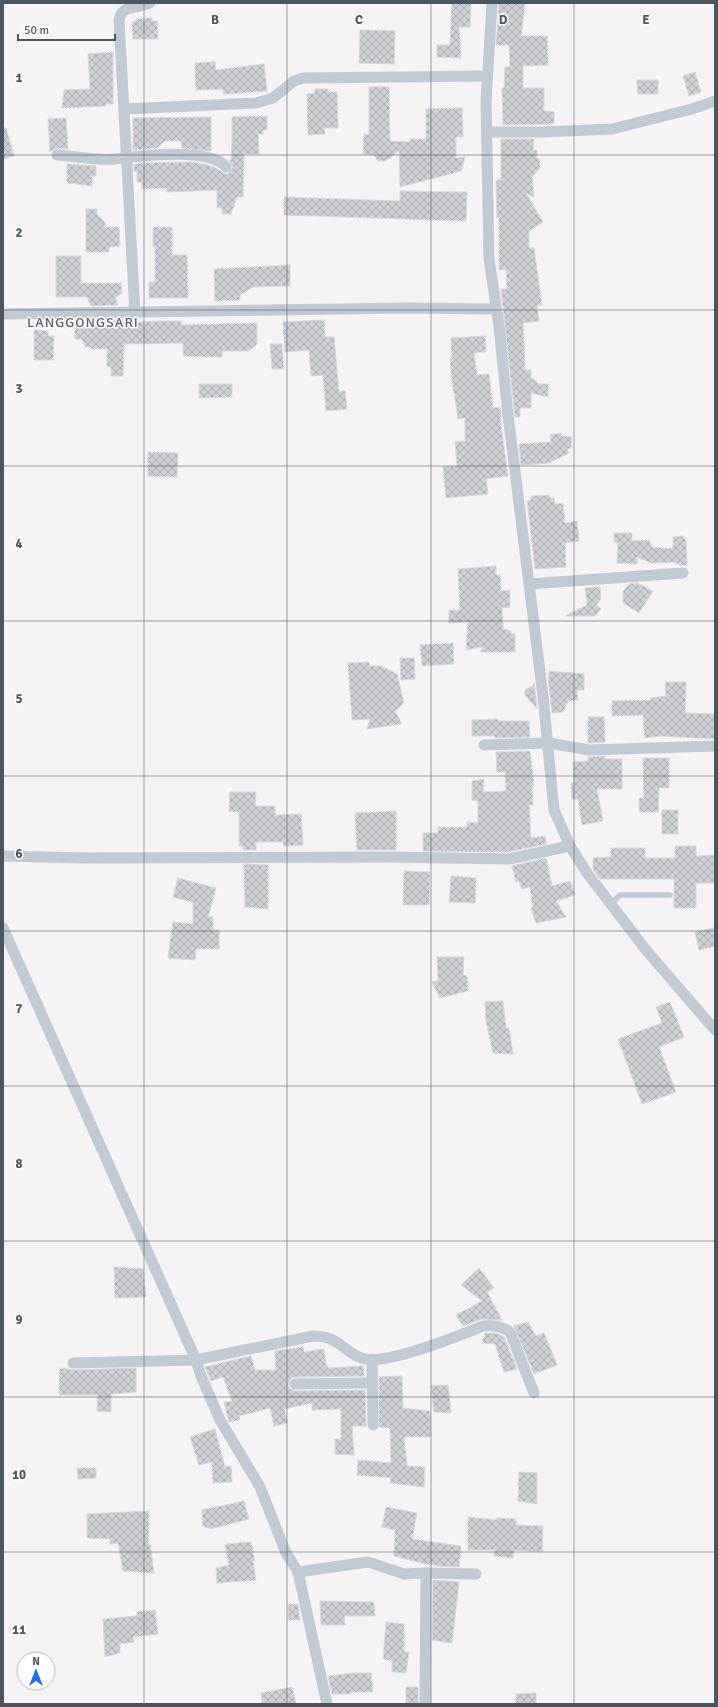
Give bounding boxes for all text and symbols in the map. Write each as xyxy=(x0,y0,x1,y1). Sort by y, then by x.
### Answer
text: B xyxy=(211,12,219,28)
text: C xyxy=(355,12,363,28)
text: D xyxy=(499,12,508,28)
text: E xyxy=(642,12,650,28)
scale bar xyxy=(18,16,115,42)
text: 50 m xyxy=(24,23,49,38)
text: 1 xyxy=(15,70,23,86)
text: 2 xyxy=(15,225,23,241)
district label: LANGGONGSARI xyxy=(27,314,139,331)
text: 3 xyxy=(15,381,23,397)
text: 4 xyxy=(15,536,23,552)
text: 5 xyxy=(15,691,23,707)
text: 6 xyxy=(15,846,23,862)
text: 7 xyxy=(15,1001,23,1017)
text: 8 xyxy=(15,1156,23,1172)
text: 9 xyxy=(15,1312,23,1328)
text: 10 xyxy=(12,1467,26,1483)
text: 11 xyxy=(12,1622,26,1638)
north arrow xyxy=(16,1651,56,1691)
text: N xyxy=(32,1655,40,1668)

